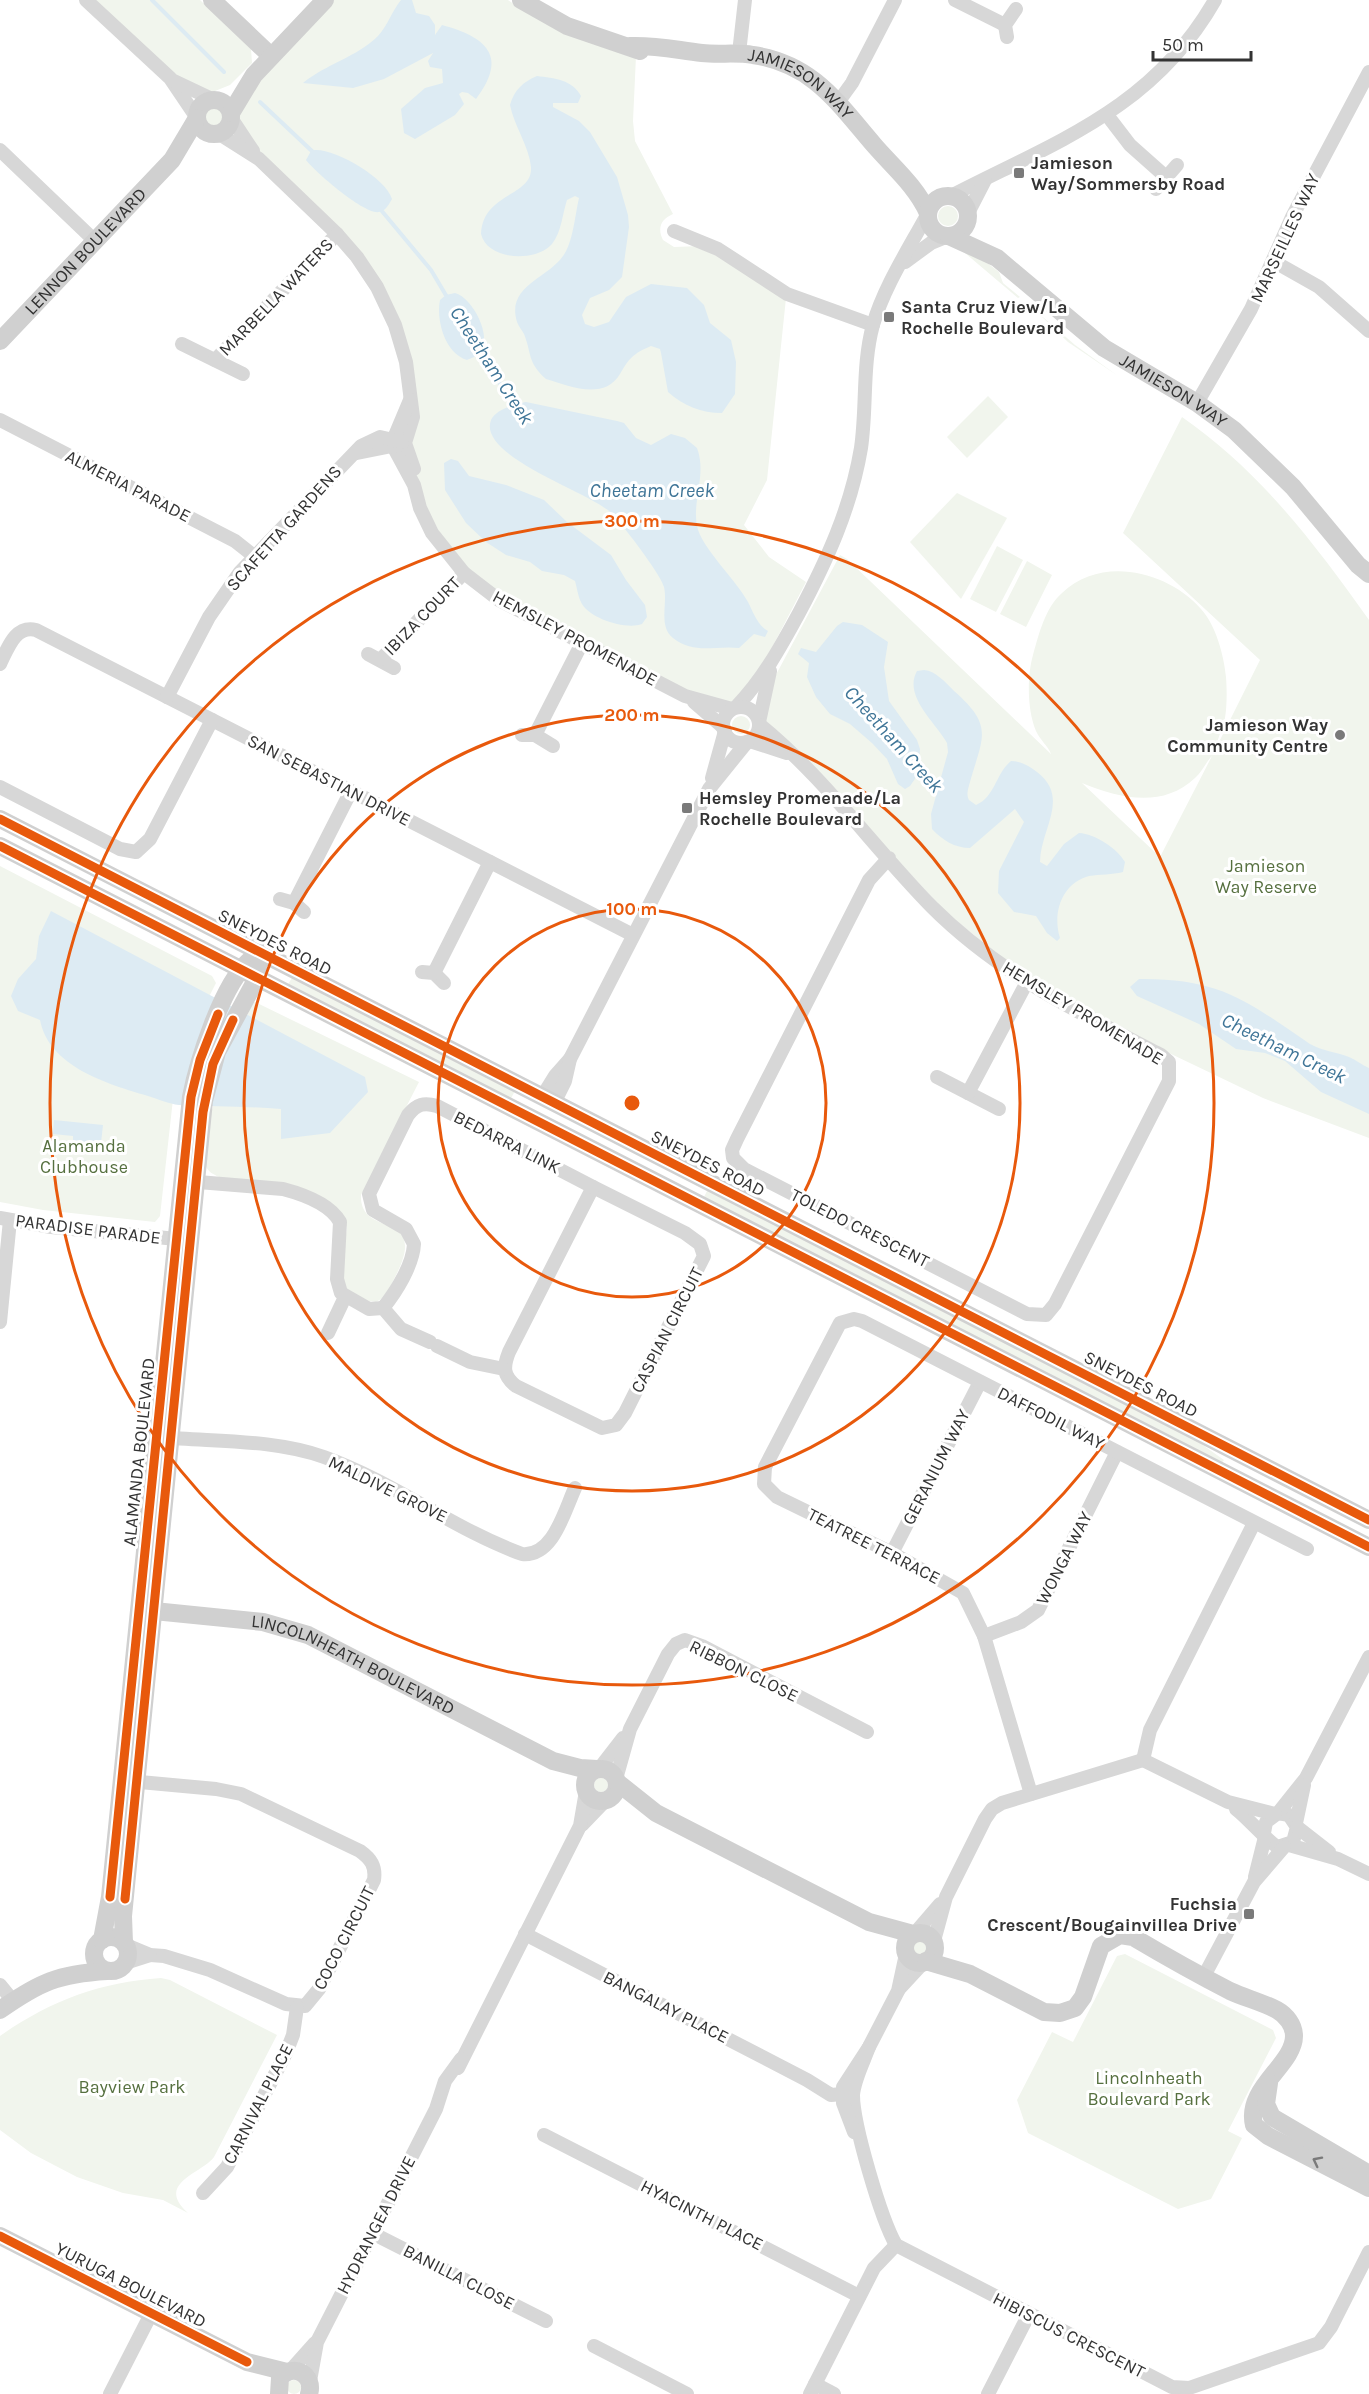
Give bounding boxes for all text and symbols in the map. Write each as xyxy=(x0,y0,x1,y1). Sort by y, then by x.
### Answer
scale bar xyxy=(1153,24,1250,62)
text: 50 m xyxy=(1162,34,1204,56)
street label: JAMIESON WAY xyxy=(747,43,858,124)
place label: Jamieson Way/Sommersby Road xyxy=(1031,152,1225,195)
marker: Jamieson Way/Sommersby Road xyxy=(1012,166,1026,180)
street label: MARSEILLES WAY xyxy=(1245,170,1325,306)
street label: LENNON BOULEVARD xyxy=(20,183,151,319)
street label: MARBELLA WATERS xyxy=(214,233,338,361)
place label: Santa Cruz View/La Rochelle Boulevard xyxy=(901,296,1067,339)
water label: Cheetham Creek xyxy=(445,302,539,429)
marker: Santa Cruz View/La Rochelle Boulevard xyxy=(882,310,896,324)
street label: JAMIESON WAY xyxy=(1116,349,1231,432)
street label: ALMERIA PARADE xyxy=(62,445,194,527)
street label: SCAFETTA GARDENS xyxy=(222,460,346,596)
water label: Cheetam Creek xyxy=(590,479,715,502)
text: 300 m xyxy=(604,510,660,532)
street label: IBIZA COURT xyxy=(379,572,465,660)
street label: HEMSLEY PROMENADE xyxy=(489,585,661,691)
water label: Cheetham Creek xyxy=(840,681,948,798)
text: 200 m xyxy=(604,704,660,726)
place label: Jamieson Way Community Centre xyxy=(1167,714,1328,757)
marker: Jamieson Way Community Centre xyxy=(1333,728,1347,742)
street label: SAN SEBASTIAN DRIVE xyxy=(244,729,414,831)
place label: Hemsley Promenade/La Rochelle Boulevard xyxy=(699,787,901,830)
marker: Hemsley Promenade/La Rochelle Boulevard xyxy=(680,801,694,815)
park label: Jamieson Way Reserve xyxy=(1215,855,1317,898)
text: 100 m xyxy=(607,898,657,920)
street label: SNEYDES ROAD xyxy=(214,904,336,980)
street label: HEMSLEY PROMENADE xyxy=(999,956,1167,1070)
water label: Cheetham Creek xyxy=(1218,1008,1351,1089)
centre of rings xyxy=(622,1093,642,1113)
street label: BEDARRA LINK xyxy=(450,1106,564,1178)
street label: SNEYDES ROAD xyxy=(647,1125,769,1201)
park label: Alamanda Clubhouse xyxy=(40,1135,128,1178)
street label: TOLEDO CRESCENT xyxy=(787,1184,933,1272)
street label: PARADISE PARADE xyxy=(14,1209,162,1249)
street label: CASPIAN CIRCUIT xyxy=(626,1263,708,1397)
street label: SNEYDES ROAD xyxy=(1080,1346,1202,1422)
street label: ALAMANDA BOULEVARD xyxy=(118,1357,160,1547)
street label: DAFFODIL WAY xyxy=(994,1382,1108,1455)
street label: GERANIUM WAY xyxy=(897,1405,975,1529)
street label: MALDIVE GROVE xyxy=(325,1451,451,1527)
street label: TEATREE TERRACE xyxy=(804,1503,944,1589)
street label: WONGA WAY xyxy=(1031,1508,1097,1608)
street label: LINCOLNHEATH BOULEVARD xyxy=(250,1610,459,1720)
street label: RIBBON CLOSE xyxy=(686,1635,802,1707)
street label: COCO CIRCUIT xyxy=(308,1882,380,1994)
place label: Fuchsia Crescent/Bougainvillea Drive xyxy=(987,1893,1237,1936)
marker: Fuchsia Crescent/Bougainvillea Drive xyxy=(1242,1907,1256,1921)
street label: BANGALAY PLACE xyxy=(599,1966,733,2048)
street label: CARNIVAL PLACE xyxy=(218,2040,298,2168)
park label: Lincolnheath Boulevard Park xyxy=(1087,2067,1211,2110)
park label: Bayview Park xyxy=(79,2076,185,2098)
street label: HYDRANGEA DRIVE xyxy=(332,2152,420,2298)
one-way arrow xyxy=(1313,2157,1323,2168)
street label: HYACINTH PLACE xyxy=(637,2175,767,2255)
street label: YURUGA BOULEVARD xyxy=(52,2237,210,2333)
street label: BANILLA CLOSE xyxy=(399,2239,519,2315)
street label: HIBISCUS CRESCENT xyxy=(989,2287,1149,2383)

